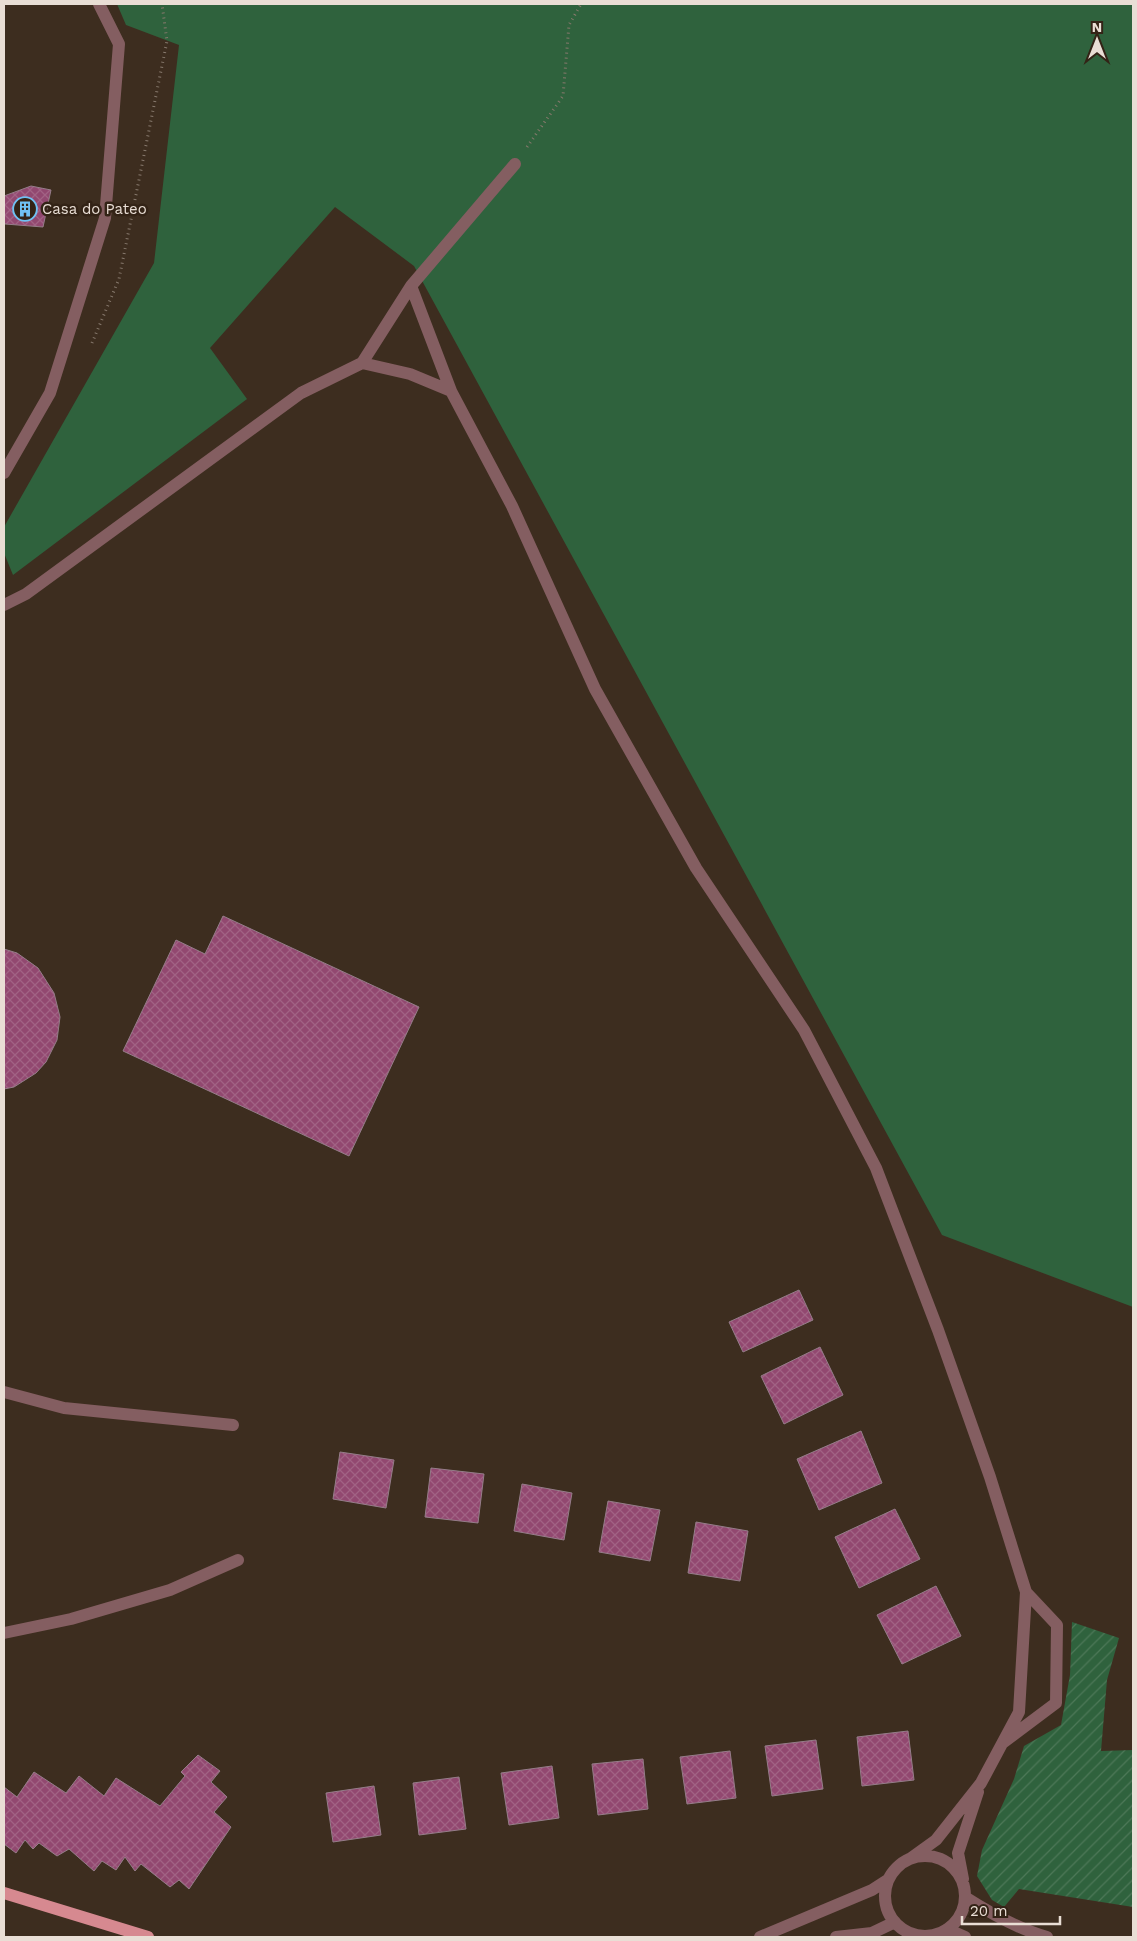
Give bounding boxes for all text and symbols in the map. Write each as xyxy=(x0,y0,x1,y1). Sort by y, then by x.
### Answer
north arrow xyxy=(1072,15,1122,65)
text: N xyxy=(1092,19,1102,35)
building icon: Casa do Pateo xyxy=(12,196,38,222)
place label: Casa do Pateo xyxy=(42,200,147,218)
scale bar xyxy=(962,1894,1060,1926)
text: 20 m xyxy=(970,1902,1008,1920)

